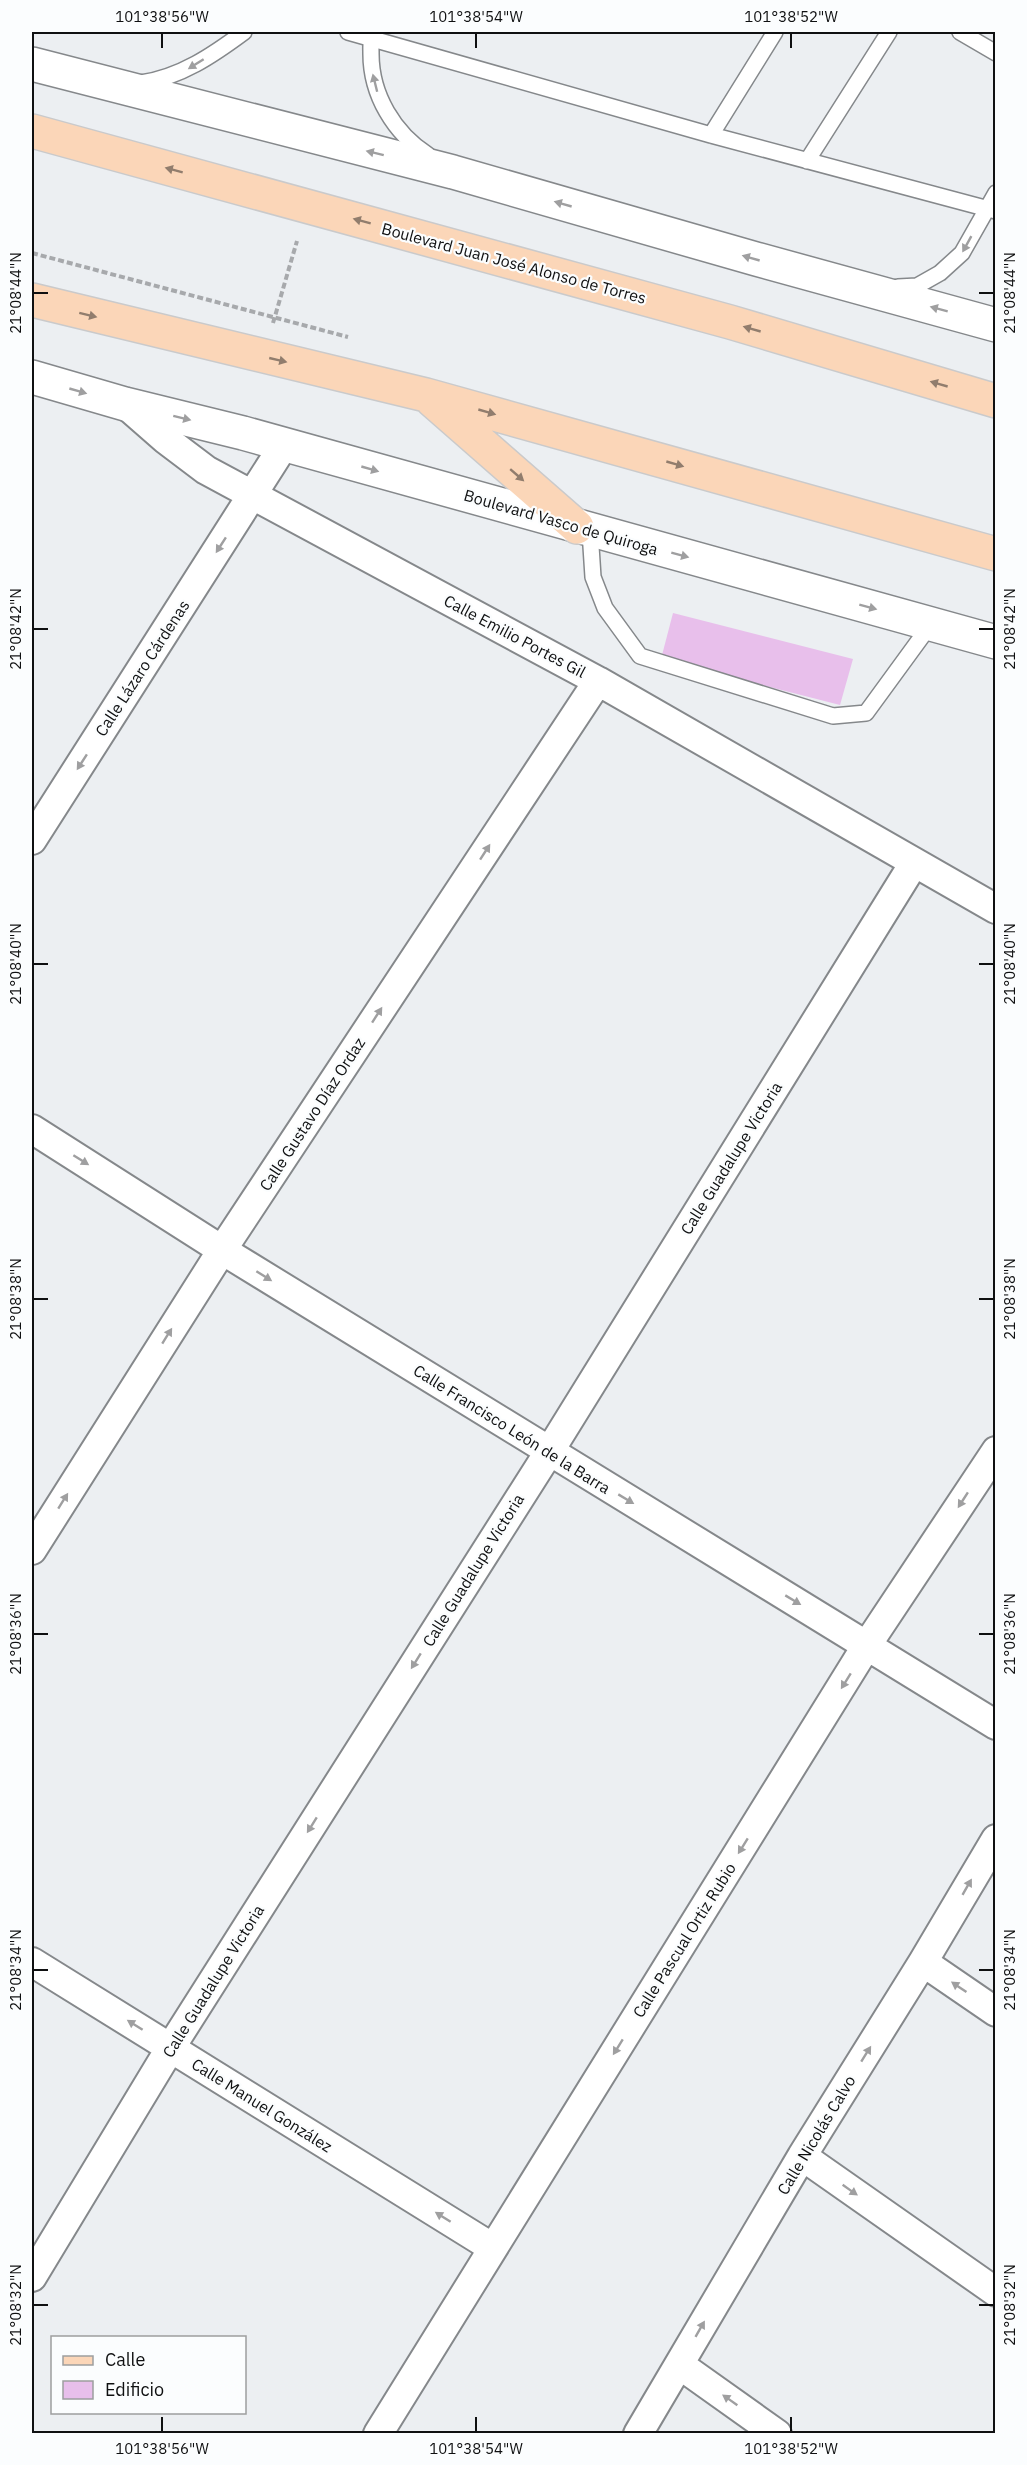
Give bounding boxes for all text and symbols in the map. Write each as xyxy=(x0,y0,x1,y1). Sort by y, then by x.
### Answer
text: 101°38'56"W xyxy=(115,7,209,26)
text: 101°38'54"W xyxy=(429,7,523,26)
text: 101°38'52"W xyxy=(744,7,838,26)
one-way arrow xyxy=(188,59,204,70)
one-way arrow xyxy=(370,74,380,92)
one-way arrow xyxy=(366,147,385,157)
one-way arrow xyxy=(165,164,183,174)
one-way arrow xyxy=(554,199,572,208)
one-way arrow xyxy=(353,216,371,225)
street label: Boulevard Juan José Alonso de Torres xyxy=(380,218,648,308)
one-way arrow xyxy=(962,236,972,253)
text: 21°08'44"N xyxy=(6,252,25,334)
text: 21°08'44"N xyxy=(1000,252,1019,334)
one-way arrow xyxy=(742,253,760,262)
one-way arrow xyxy=(930,304,948,313)
one-way arrow xyxy=(79,310,97,320)
one-way arrow xyxy=(743,324,761,333)
one-way arrow xyxy=(268,356,287,366)
one-way arrow xyxy=(930,379,948,388)
one-way arrow xyxy=(70,387,88,396)
one-way arrow xyxy=(478,408,496,417)
one-way arrow xyxy=(173,414,191,424)
one-way arrow xyxy=(666,460,684,469)
one-way arrow xyxy=(361,465,379,474)
one-way arrow xyxy=(509,468,525,481)
street label: Boulevard Vasco de Quiroga xyxy=(462,485,661,559)
one-way arrow xyxy=(215,536,227,552)
one-way arrow xyxy=(670,551,689,561)
text: 21°08'42"N xyxy=(6,588,25,670)
text: 21°08'42"N xyxy=(1000,588,1019,670)
street label: Calle Emilio Portes Gil xyxy=(441,590,589,682)
street label: Calle Lázaro Cárdenas xyxy=(90,596,194,740)
one-way arrow xyxy=(859,602,877,612)
one-way arrow xyxy=(77,754,88,770)
one-way arrow xyxy=(479,844,490,860)
text: 21°08'40"N xyxy=(6,923,25,1005)
text: 21°08'40"N xyxy=(1000,923,1019,1005)
one-way arrow xyxy=(372,1007,383,1023)
street label: Calle Gustavo Díaz Ordaz xyxy=(255,1034,369,1194)
street label: Calle Guadalupe Victoria xyxy=(676,1078,786,1238)
one-way arrow xyxy=(73,1155,89,1166)
text: 21°08'38"N xyxy=(6,1258,25,1340)
text: 21°08'38"N xyxy=(1000,1258,1019,1340)
one-way arrow xyxy=(255,1270,272,1281)
one-way arrow xyxy=(162,1328,173,1344)
street label: Calle Francisco León de la Barra xyxy=(410,1360,615,1498)
street label: Calle Guadalupe Victoria xyxy=(418,1490,528,1650)
one-way arrow xyxy=(958,1491,969,1508)
one-way arrow xyxy=(57,1493,68,1509)
one-way arrow xyxy=(618,1493,634,1504)
text: 21°08'36"N xyxy=(6,1593,25,1675)
text: 21°08'36"N xyxy=(1000,1593,1019,1675)
one-way arrow xyxy=(785,1595,801,1606)
one-way arrow xyxy=(411,1653,422,1669)
one-way arrow xyxy=(840,1672,851,1689)
one-way arrow xyxy=(306,1817,317,1833)
one-way arrow xyxy=(737,1838,748,1854)
street label: Calle Pascual Ortiz Rubio xyxy=(628,1859,740,2021)
one-way arrow xyxy=(962,1878,972,1895)
street label: Calle Guadalupe Victoria xyxy=(158,1901,268,2061)
text: 21°08'34"N xyxy=(6,1929,25,2011)
text: 21°08'34"N xyxy=(1000,1929,1019,2011)
one-way arrow xyxy=(952,1981,968,1993)
one-way arrow xyxy=(127,2020,143,2031)
one-way arrow xyxy=(612,2039,623,2056)
one-way arrow xyxy=(860,2046,871,2062)
street label: Calle Manuel González xyxy=(188,2054,336,2156)
street label: Calle Nicolás Calvo xyxy=(772,2072,860,2198)
one-way arrow xyxy=(842,2184,858,2196)
one-way arrow xyxy=(435,2212,451,2223)
text: 21°08'32"N xyxy=(6,2264,25,2346)
text: 21°08'32"N xyxy=(1000,2264,1019,2346)
one-way arrow xyxy=(695,2321,706,2337)
legend xyxy=(51,2336,246,2414)
text: Calle xyxy=(105,2348,145,2371)
text: Edificio xyxy=(105,2378,164,2401)
one-way arrow xyxy=(722,2394,738,2406)
text: 101°38'56"W xyxy=(115,2439,209,2458)
text: 101°38'54"W xyxy=(429,2439,523,2458)
text: 101°38'52"W xyxy=(744,2439,838,2458)

